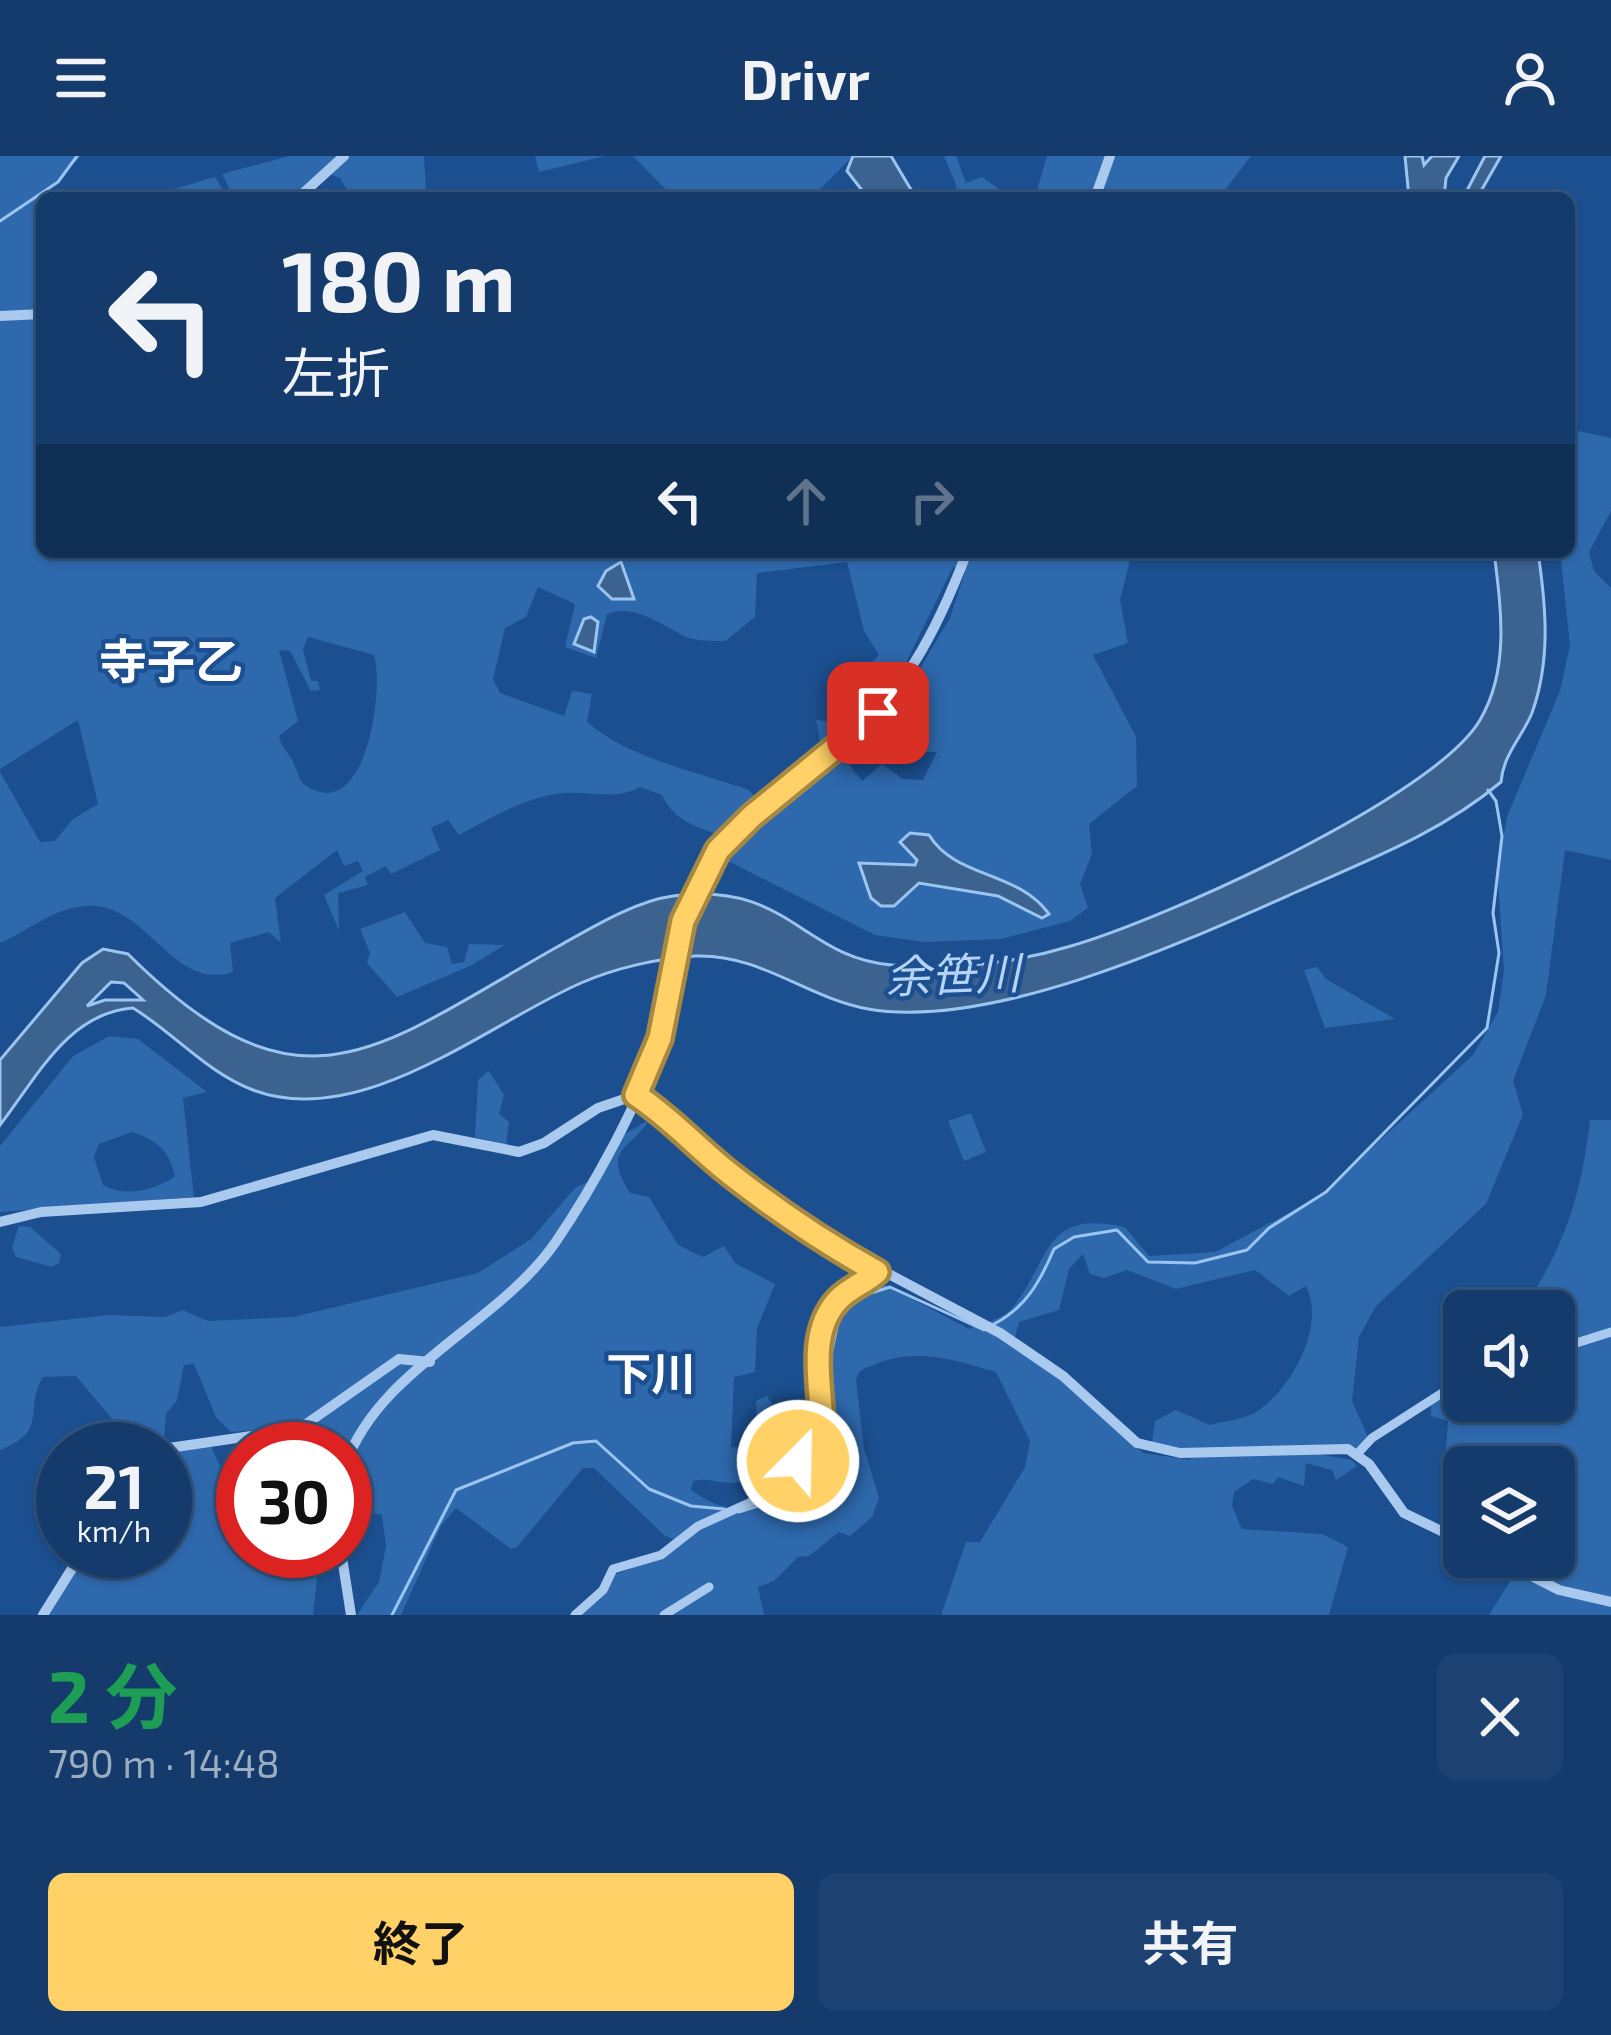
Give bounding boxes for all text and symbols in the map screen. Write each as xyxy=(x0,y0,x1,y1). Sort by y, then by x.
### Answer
icon: menu xyxy=(48,45,114,111)
icon: person xyxy=(1497,45,1563,111)
text: Drivr xyxy=(741,46,870,111)
text: 180 m xyxy=(282,228,516,329)
icon: left xyxy=(84,240,240,396)
text: 左折 xyxy=(282,339,390,404)
icon: left xyxy=(647,468,713,534)
icon: ahead xyxy=(773,468,839,534)
icon: right xyxy=(899,468,965,534)
district label: 寺子乙 xyxy=(99,631,243,689)
pin xyxy=(827,662,929,764)
icon: arrive xyxy=(845,680,911,746)
water label: 余笹川 xyxy=(885,944,1025,1002)
map controls xyxy=(1443,1290,1575,1578)
button: sound xyxy=(1443,1290,1575,1422)
district label: 下川 xyxy=(606,1345,696,1399)
position arrow xyxy=(735,1398,861,1524)
speed limit sign: 30 xyxy=(216,1422,372,1578)
button: layers xyxy=(1443,1446,1575,1578)
text: 21 xyxy=(84,1449,144,1521)
text: km/h xyxy=(77,1512,151,1548)
text: 2 分 xyxy=(48,1651,177,1737)
button: close xyxy=(1437,1654,1563,1780)
text: 790 m · 14:48 xyxy=(48,1739,280,1786)
button: 終了 xyxy=(48,1873,794,2011)
button: 共有 xyxy=(818,1873,1563,2011)

